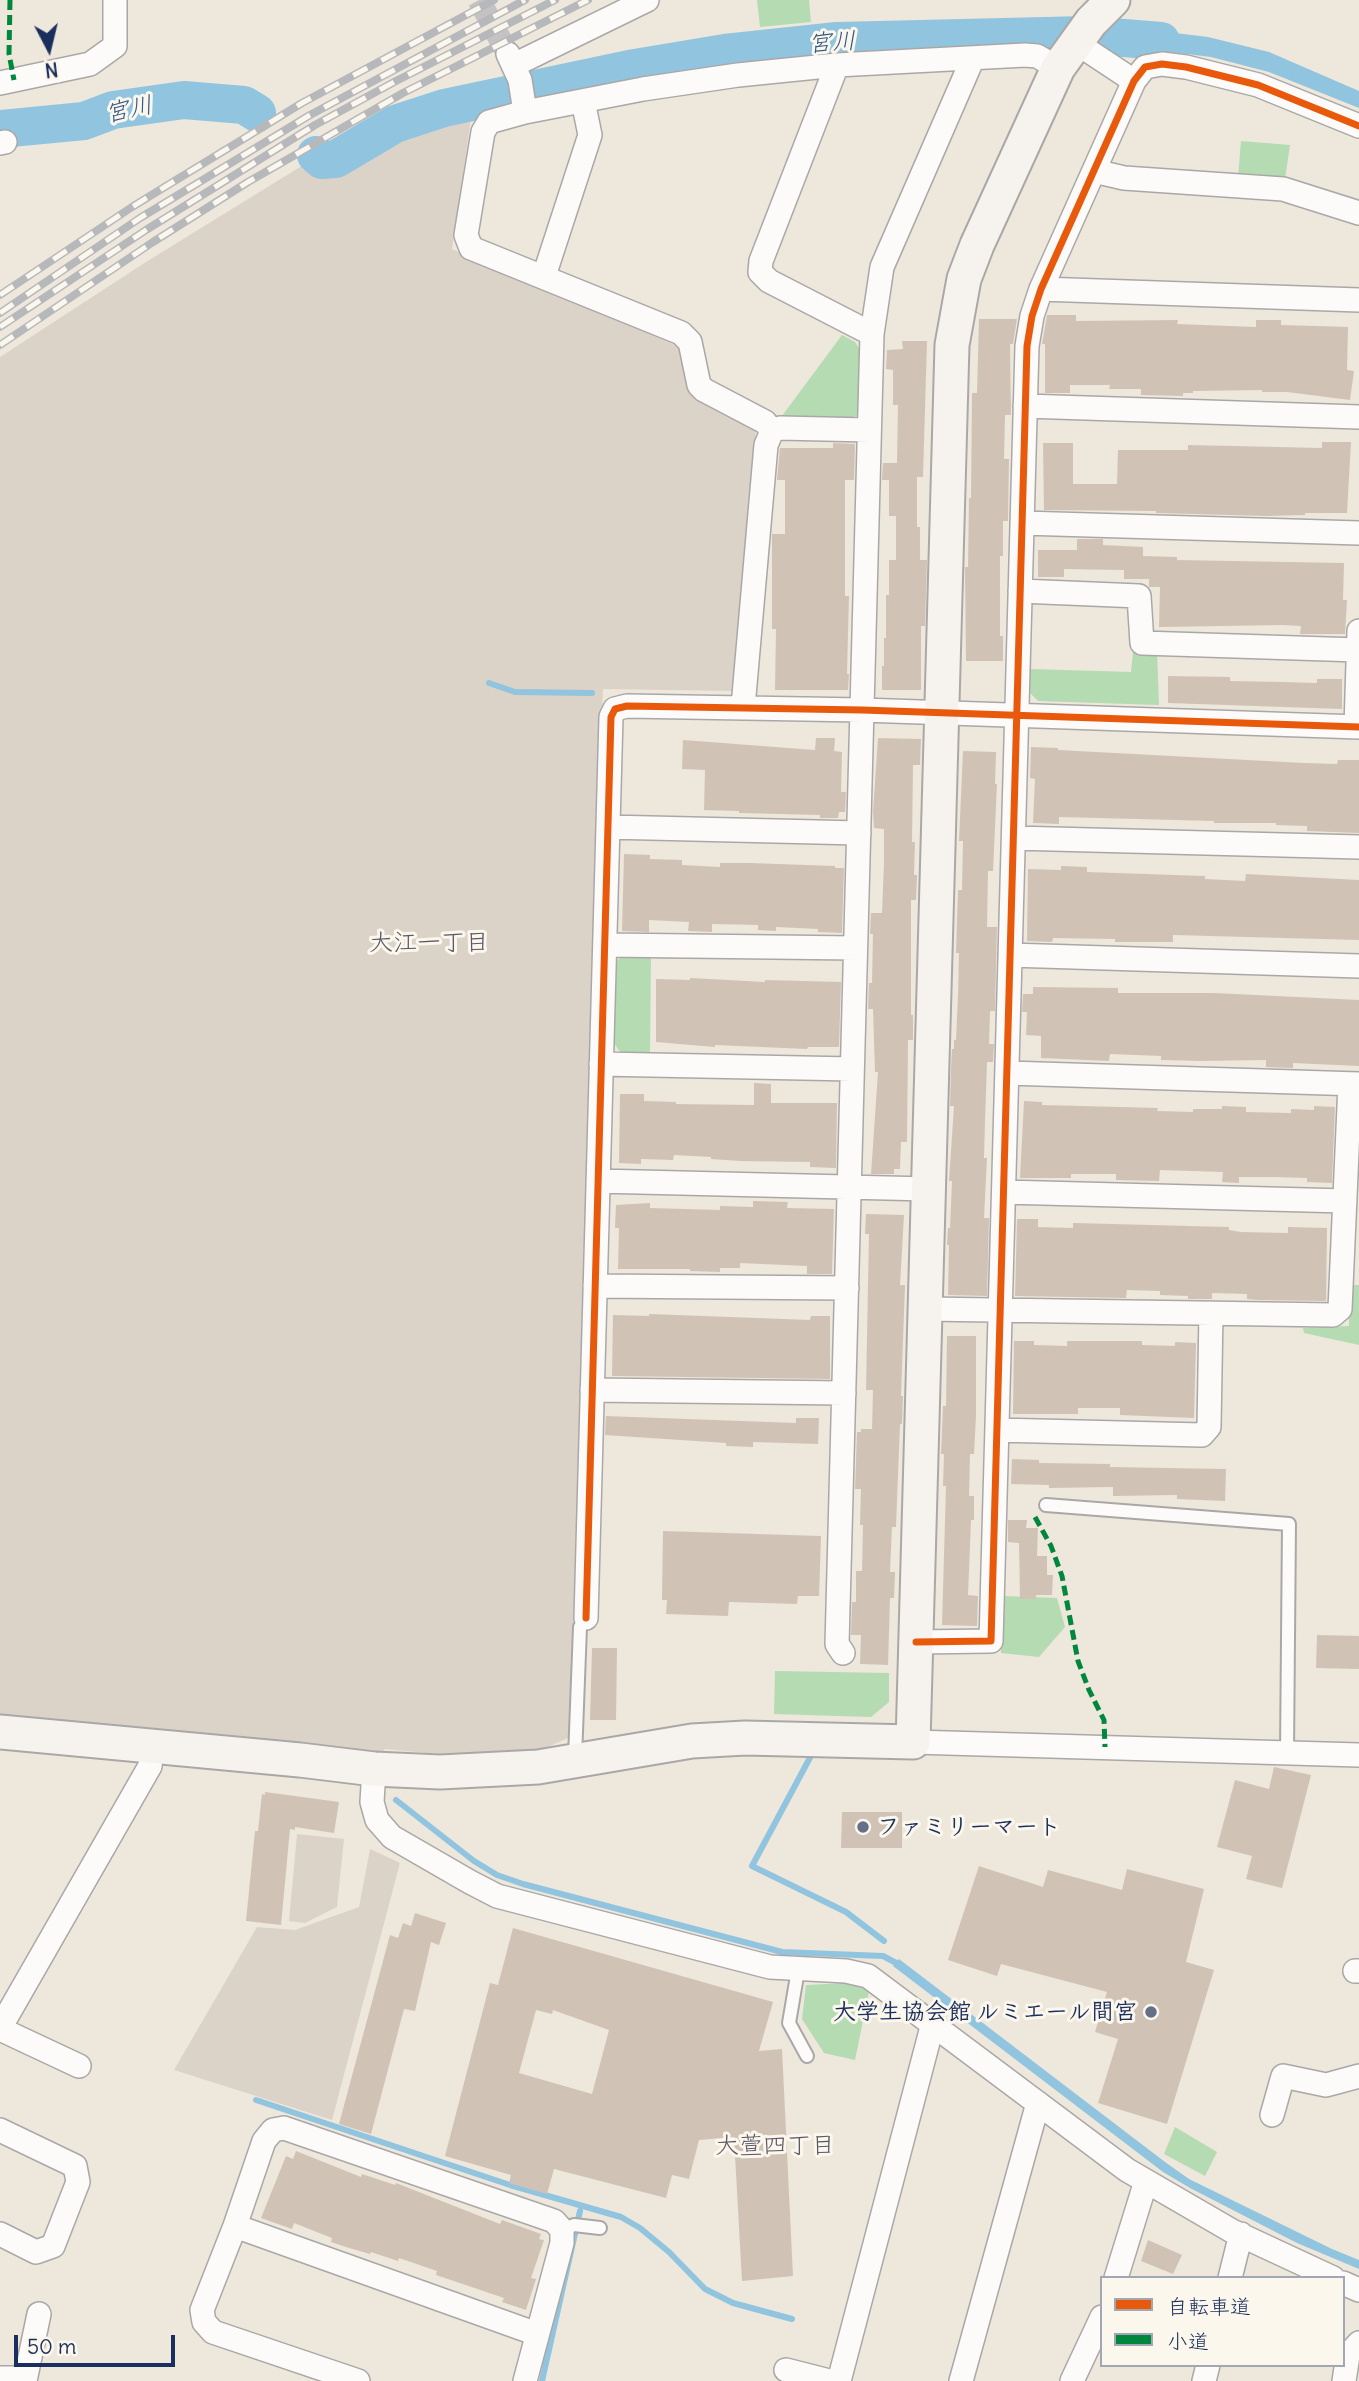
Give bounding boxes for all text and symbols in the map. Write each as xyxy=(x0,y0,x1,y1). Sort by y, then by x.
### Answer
north arrow xyxy=(14,14,84,84)
water label: 宮川 xyxy=(807,27,857,59)
text: N xyxy=(44,57,60,83)
water label: 宮川 xyxy=(103,91,155,129)
district label: 大江一丁目 xyxy=(369,929,489,957)
place label: ファミリーマート xyxy=(877,1813,1061,1841)
marker: ファミリーマート xyxy=(855,1819,871,1835)
place label: 大学生協会館 ルミエール間宮 xyxy=(833,1998,1137,2026)
marker: 大学生協会館 ルミエール間宮 xyxy=(1143,2004,1159,2020)
district label: 大萱四丁目 xyxy=(715,2132,835,2160)
legend xyxy=(1100,2276,1345,2367)
text: 自転車道 xyxy=(1167,2293,1251,2320)
scale bar xyxy=(18,2322,178,2366)
text: 小道 xyxy=(1167,2328,1209,2355)
text: 50 m xyxy=(27,2333,76,2360)

